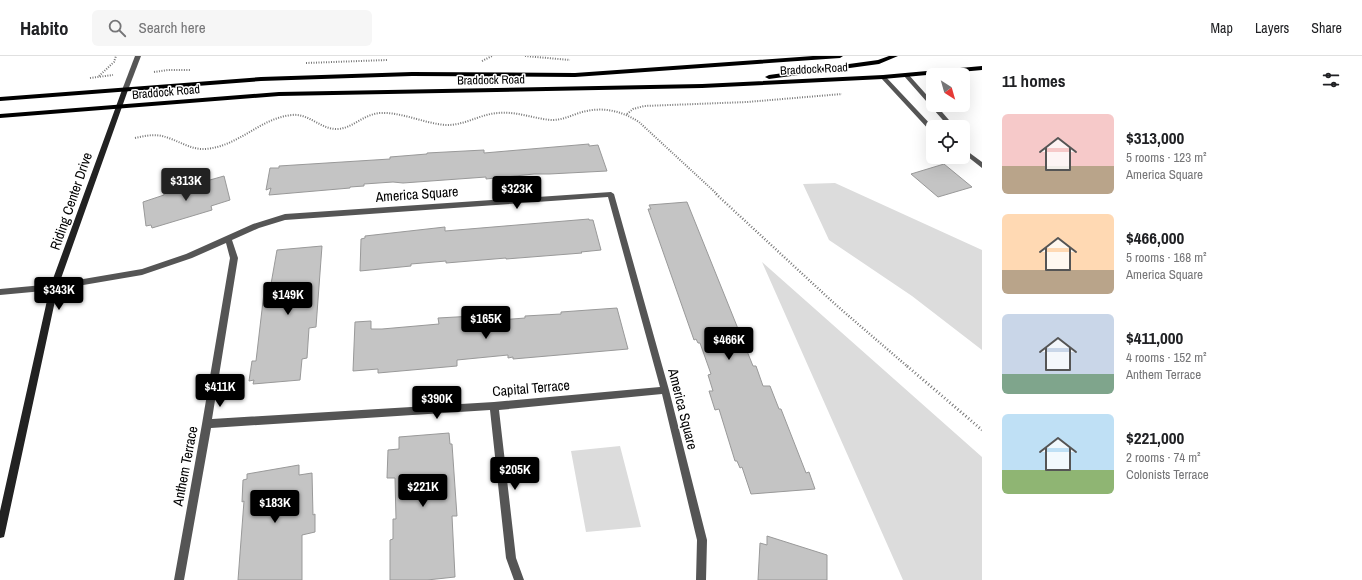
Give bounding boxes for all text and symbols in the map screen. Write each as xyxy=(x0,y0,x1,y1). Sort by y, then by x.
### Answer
search box xyxy=(92,10,372,46)
text: Habito xyxy=(20,15,68,41)
icon: search xyxy=(106,17,128,39)
text: Search here xyxy=(138,17,206,38)
text: Map xyxy=(1211,19,1233,37)
text: Layers xyxy=(1255,19,1289,37)
text: Share xyxy=(1311,19,1342,37)
street label: Braddock Road xyxy=(780,59,848,79)
north arrow xyxy=(926,68,970,112)
map controls xyxy=(926,68,970,164)
text: 11 homes xyxy=(1002,69,1066,92)
icon: filters xyxy=(1320,69,1342,91)
street label: Braddock Road xyxy=(457,71,525,89)
street label: Braddock Road xyxy=(132,81,200,103)
button: locate xyxy=(926,120,970,164)
text: $313,000 xyxy=(1126,126,1184,149)
icon: home xyxy=(1034,130,1082,178)
text: 5 rooms · 123 m² xyxy=(1126,149,1207,166)
street label: Riding Center Drive xyxy=(46,150,96,252)
text: America Square xyxy=(1126,166,1203,183)
pin: $313K xyxy=(158,168,214,202)
text: $313K xyxy=(170,172,202,189)
pin: $323K xyxy=(489,176,545,210)
text: $323K xyxy=(501,180,533,197)
street label: America Square xyxy=(374,182,459,206)
text: $466,000 xyxy=(1126,226,1184,249)
icon: home xyxy=(1034,230,1082,278)
text: 5 rooms · 168 m² xyxy=(1126,249,1207,266)
text: America Square xyxy=(1126,266,1203,283)
pin: $343K xyxy=(31,277,87,311)
text: $343K xyxy=(43,281,75,298)
pin: $149K xyxy=(260,282,316,316)
text: $149K xyxy=(272,286,304,303)
pin: $165K xyxy=(458,306,514,340)
text: $165K xyxy=(470,310,502,327)
text: $411,000 xyxy=(1126,326,1183,349)
pin: $466K xyxy=(701,327,757,361)
icon: home xyxy=(1034,330,1082,378)
text: $466K xyxy=(713,331,745,348)
text: 4 rooms · 152 m² xyxy=(1126,349,1207,366)
street label: America Square xyxy=(664,366,702,451)
text: Anthem Terrace xyxy=(1126,366,1201,383)
pin: $411K xyxy=(192,374,248,408)
street label: Capital Terrace xyxy=(492,376,570,400)
text: $411K xyxy=(205,378,235,395)
pin: $390K xyxy=(409,386,465,420)
text: $390K xyxy=(421,390,453,407)
street label: Anthem Terrace xyxy=(168,425,202,508)
text: $221,000 xyxy=(1126,426,1184,449)
icon: home xyxy=(1034,430,1082,478)
text: 2 rooms · 74 m² xyxy=(1126,449,1201,466)
pin: $205K xyxy=(487,457,543,491)
text: $205K xyxy=(499,461,531,478)
text: Colonists Terrace xyxy=(1126,466,1209,483)
pin: $221K xyxy=(395,474,451,508)
text: $221K xyxy=(407,478,439,495)
pin: $183K xyxy=(247,490,303,524)
text: $183K xyxy=(259,494,291,511)

